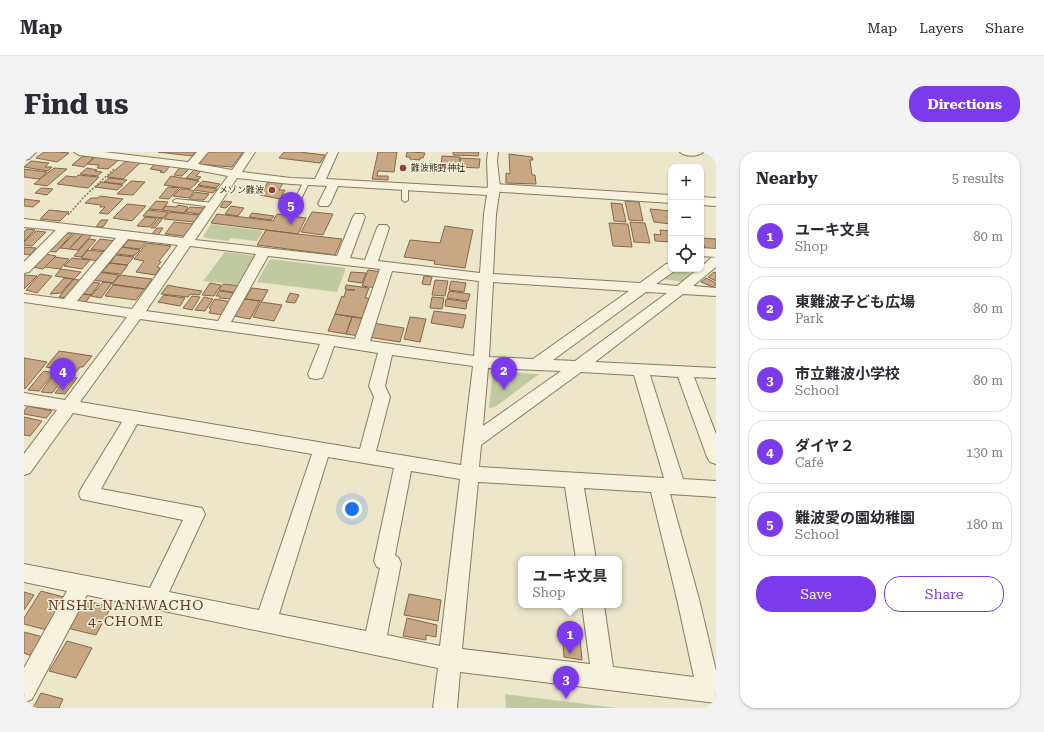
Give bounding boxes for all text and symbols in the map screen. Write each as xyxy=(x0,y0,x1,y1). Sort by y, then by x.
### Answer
text: Map xyxy=(20,16,62,39)
text: Map xyxy=(867,20,897,36)
text: Layers xyxy=(919,20,963,36)
text: Share xyxy=(985,20,1024,36)
button: Directions xyxy=(909,86,1020,122)
text: Find us xyxy=(24,88,128,121)
marker: 難波熊野神社 xyxy=(398,163,408,173)
place label: 難波熊野神社 xyxy=(411,163,465,173)
map controls xyxy=(668,164,704,272)
button: + xyxy=(668,164,704,200)
text: Nearby xyxy=(756,168,818,188)
text: 5 results xyxy=(952,171,1004,186)
place label: メゾン難波 xyxy=(219,185,264,195)
marker: メゾン難波 xyxy=(267,185,277,195)
pin: 5 xyxy=(278,192,304,225)
button: − xyxy=(668,200,704,236)
text: ユーキ文具 xyxy=(795,221,870,239)
text: 1 xyxy=(766,229,774,244)
text: 80 m xyxy=(973,229,1003,244)
button: locate xyxy=(668,236,704,272)
text: Shop xyxy=(795,239,828,254)
text: 東難波子ども広場 xyxy=(795,293,915,311)
text: 2 xyxy=(766,301,774,316)
text: 80 m xyxy=(973,301,1003,316)
text: Park xyxy=(795,311,824,326)
pin: 2 xyxy=(491,357,517,390)
pin: 4 xyxy=(50,358,76,391)
text: 市立難波小学校 xyxy=(795,365,900,383)
text: 3 xyxy=(766,373,774,388)
text: 80 m xyxy=(973,373,1003,388)
text: School xyxy=(795,383,839,398)
text: ダイヤ２ xyxy=(795,437,855,455)
text: 4 xyxy=(766,445,774,460)
text: 130 m xyxy=(966,445,1003,460)
text: Café xyxy=(795,455,824,470)
your location xyxy=(342,499,362,519)
text: 難波愛の園幼稚園 xyxy=(795,509,915,527)
text: 5 xyxy=(766,517,774,532)
text: 180 m xyxy=(966,517,1003,532)
text: School xyxy=(795,527,839,542)
popup xyxy=(518,556,622,608)
text: ユーキ文具 xyxy=(532,567,608,585)
button: Save xyxy=(756,576,876,612)
button: Share xyxy=(884,576,1004,612)
text: Shop xyxy=(532,585,565,600)
district label: NISHI-NANIWACHO 4-CHOME xyxy=(48,597,204,629)
pin: 1 xyxy=(557,621,583,654)
pin: 3 xyxy=(553,666,579,699)

